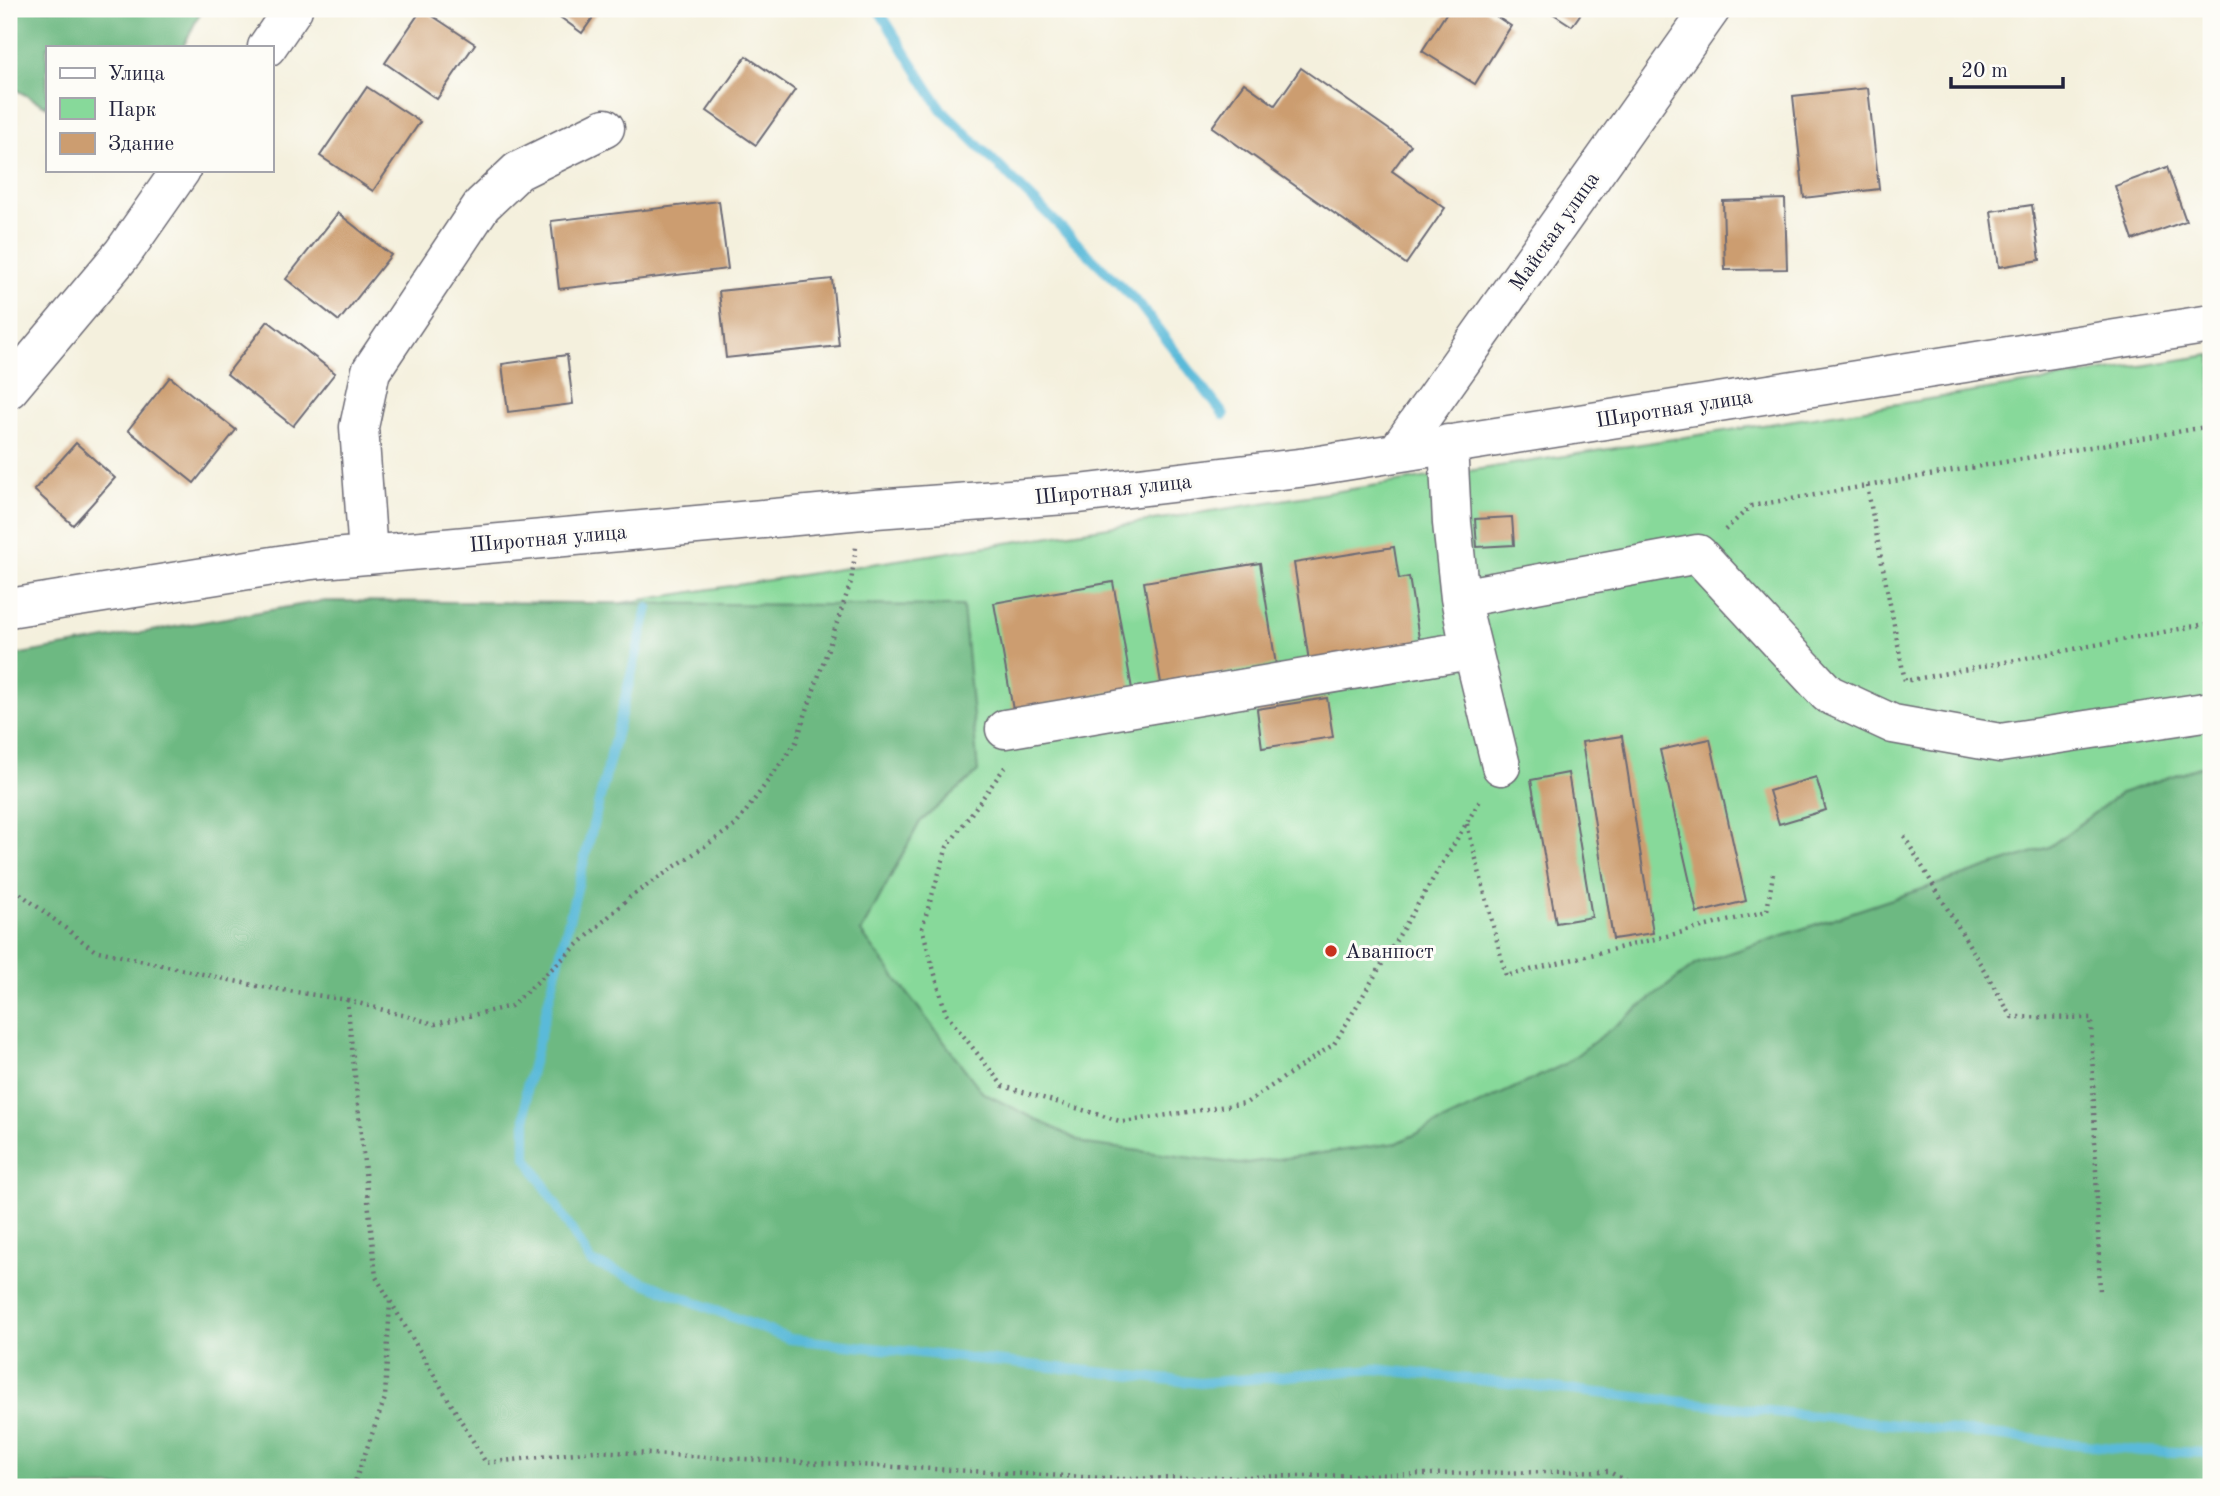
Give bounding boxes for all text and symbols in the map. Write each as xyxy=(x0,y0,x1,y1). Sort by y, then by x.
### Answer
legend xyxy=(46,46,273,172)
scale bar xyxy=(1951,46,2062,90)
text: 20 m xyxy=(1961,61,2008,82)
text: Улица xyxy=(108,64,165,85)
text: Парк xyxy=(108,100,157,121)
text: Здание xyxy=(108,134,174,155)
street label: Майская улица xyxy=(1507,169,1604,295)
street label: Широтная улица xyxy=(1595,387,1754,432)
street label: Широтная улица xyxy=(1033,472,1193,509)
street label: Широтная улица xyxy=(468,522,628,557)
place label: Аванпост xyxy=(1345,942,1434,963)
marker: Аванпост xyxy=(1323,943,1339,959)

